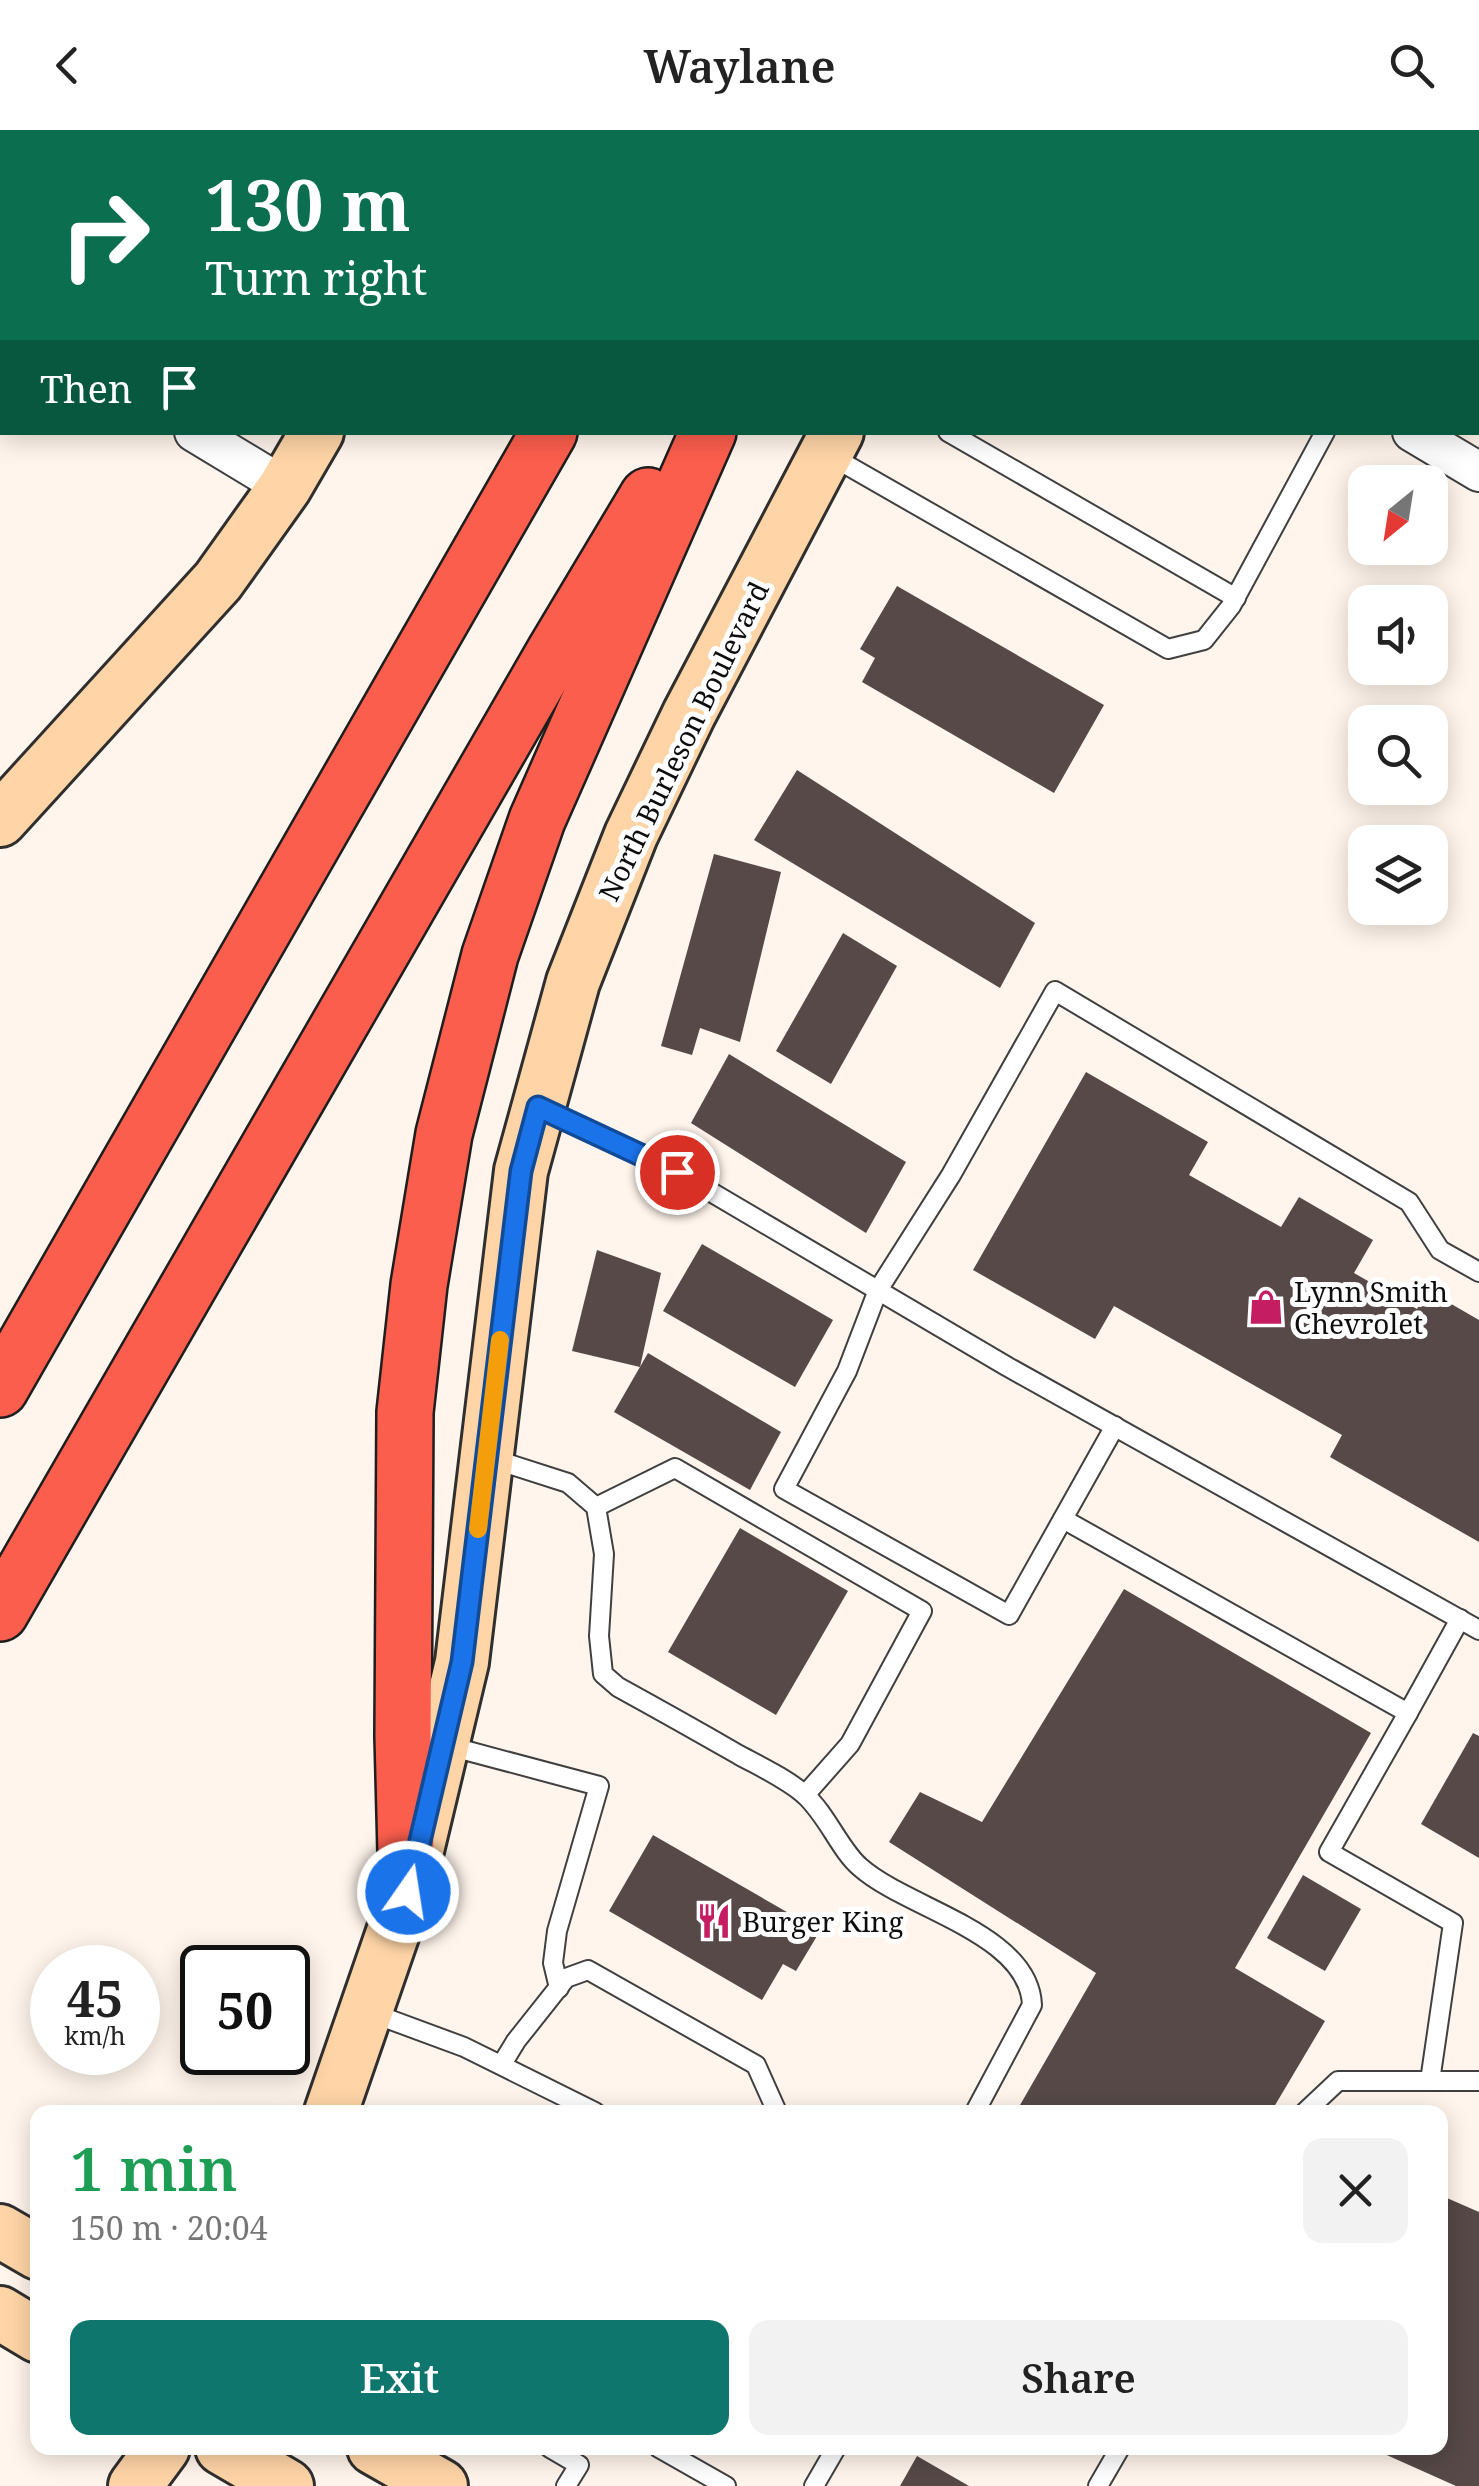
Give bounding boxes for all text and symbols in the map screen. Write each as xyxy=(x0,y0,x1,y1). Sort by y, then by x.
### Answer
text: Waylane xyxy=(643,35,836,96)
icon: back xyxy=(40,38,95,93)
icon: search xyxy=(1384,38,1439,93)
text: 130 m xyxy=(205,156,411,252)
icon: right xyxy=(40,170,170,300)
text: Turn right xyxy=(205,247,427,308)
icon: arrive xyxy=(152,360,207,415)
text: Then xyxy=(40,362,132,414)
north arrow xyxy=(1348,465,1448,565)
map controls xyxy=(1348,465,1448,925)
street label: North Burleson Boulevard xyxy=(589,575,777,907)
button: sound xyxy=(1348,585,1448,685)
button: search xyxy=(1348,705,1448,805)
button: layers xyxy=(1348,825,1448,925)
pin xyxy=(635,1130,720,1215)
icon: arrive xyxy=(650,1145,705,1200)
place label: Lynn Smith Chevrolet xyxy=(1294,1272,1448,1342)
shop icon: Lynn Smith Chevrolet xyxy=(1247,1288,1285,1326)
position arrow xyxy=(356,1840,460,1944)
restaurant icon: Burger King xyxy=(695,1902,733,1940)
place label: Burger King xyxy=(742,1902,903,1940)
speed limit sign: 50 xyxy=(180,1945,310,2075)
text: 45 xyxy=(67,1964,123,2032)
text: km/h xyxy=(64,2018,126,2052)
text: 1 min xyxy=(70,2127,238,2209)
button: close xyxy=(1303,2138,1408,2243)
text: 150 m · 20:04 xyxy=(70,2206,268,2249)
button: Exit xyxy=(70,2320,729,2435)
button: Share xyxy=(749,2320,1408,2435)

